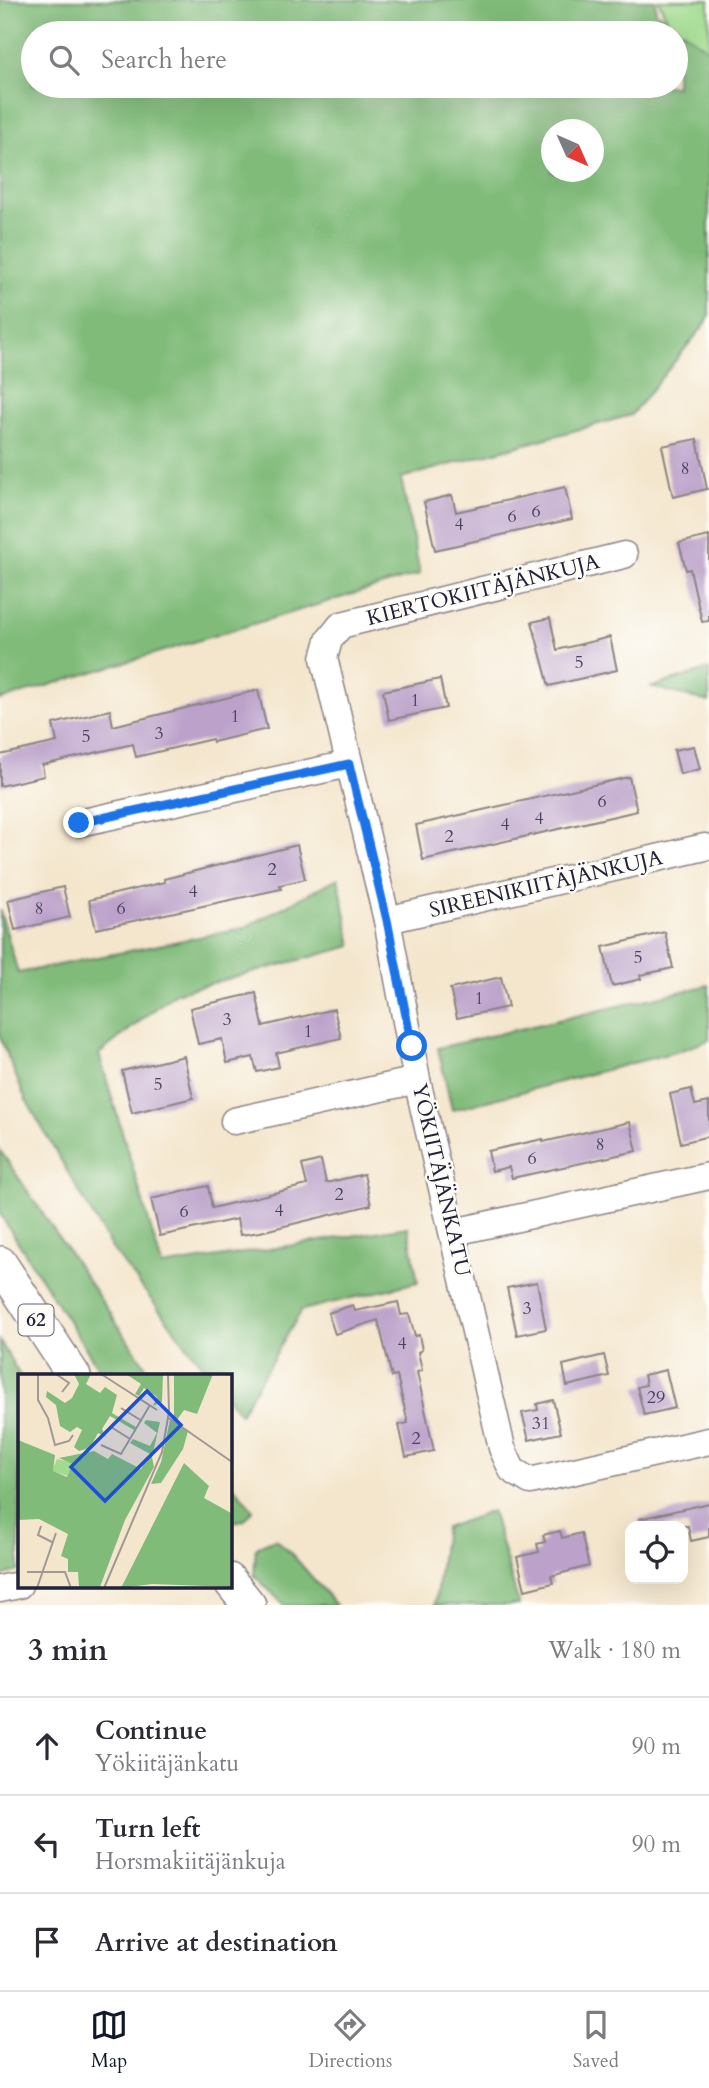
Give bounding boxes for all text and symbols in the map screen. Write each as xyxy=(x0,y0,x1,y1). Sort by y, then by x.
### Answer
search box xyxy=(21,21,688,98)
icon: search xyxy=(45,41,83,79)
text: Search here xyxy=(101,42,227,77)
north arrow xyxy=(541,119,604,182)
house number: 8 xyxy=(680,456,690,481)
house number: 6 xyxy=(531,499,541,524)
house number: 6 xyxy=(507,504,517,529)
house number: 4 xyxy=(454,512,464,537)
street label: KIERTOKIITÄJÄNKUJA xyxy=(364,547,602,633)
house number: 5 xyxy=(574,650,584,675)
house number: 1 xyxy=(410,688,420,713)
house number: 1 xyxy=(230,704,240,729)
house number: 3 xyxy=(154,721,164,746)
house number: 5 xyxy=(81,724,91,749)
house number: 6 xyxy=(597,789,607,814)
house number: 4 xyxy=(534,806,544,831)
route end xyxy=(63,807,94,838)
house number: 4 xyxy=(500,812,510,837)
house number: 2 xyxy=(444,824,454,849)
street label: SIREENIKIITÄJÄNKUJA xyxy=(427,843,665,925)
house number: 2 xyxy=(267,857,277,882)
house number: 4 xyxy=(188,879,198,904)
house number: 8 xyxy=(34,896,44,921)
house number: 6 xyxy=(116,896,126,921)
house number: 5 xyxy=(633,945,643,970)
house number: 1 xyxy=(474,986,484,1011)
house number: 3 xyxy=(222,1007,232,1032)
house number: 1 xyxy=(303,1019,313,1044)
route start xyxy=(396,1030,427,1061)
house number: 5 xyxy=(153,1072,163,1097)
street label: YÖKIITÄJÄNKATU xyxy=(405,1081,477,1279)
house number: 8 xyxy=(595,1132,605,1157)
house number: 6 xyxy=(527,1146,537,1171)
house number: 2 xyxy=(334,1182,344,1207)
house number: 4 xyxy=(274,1198,284,1223)
house number: 6 xyxy=(179,1199,189,1224)
house number: 3 xyxy=(522,1296,532,1321)
road number: 62 xyxy=(19,1304,54,1336)
house number: 4 xyxy=(397,1331,407,1356)
inset map xyxy=(18,1374,231,1588)
house number: 29 xyxy=(647,1385,665,1410)
house number: 31 xyxy=(532,1411,550,1436)
house number: 2 xyxy=(411,1426,421,1451)
map controls xyxy=(625,1521,688,1584)
button: locate xyxy=(625,1521,688,1584)
text: 3 min xyxy=(28,1630,108,1671)
text: Walk · 180 m xyxy=(548,1635,681,1666)
text: Continue xyxy=(95,1713,207,1748)
icon: ahead xyxy=(28,1727,66,1765)
text: 90 m xyxy=(632,1731,681,1762)
text: Yökiitäjänkatu xyxy=(95,1748,239,1779)
text: Turn left xyxy=(95,1811,200,1846)
icon: left xyxy=(28,1825,66,1863)
text: 90 m xyxy=(632,1829,681,1860)
text: Horsmakiitäjänkuja xyxy=(95,1846,286,1877)
icon: arrive xyxy=(28,1923,66,1961)
text: Arrive at destination xyxy=(95,1925,338,1960)
tab: Map xyxy=(90,2006,128,2074)
tab: Directions xyxy=(309,2006,392,2074)
tab: Saved xyxy=(573,2006,619,2074)

